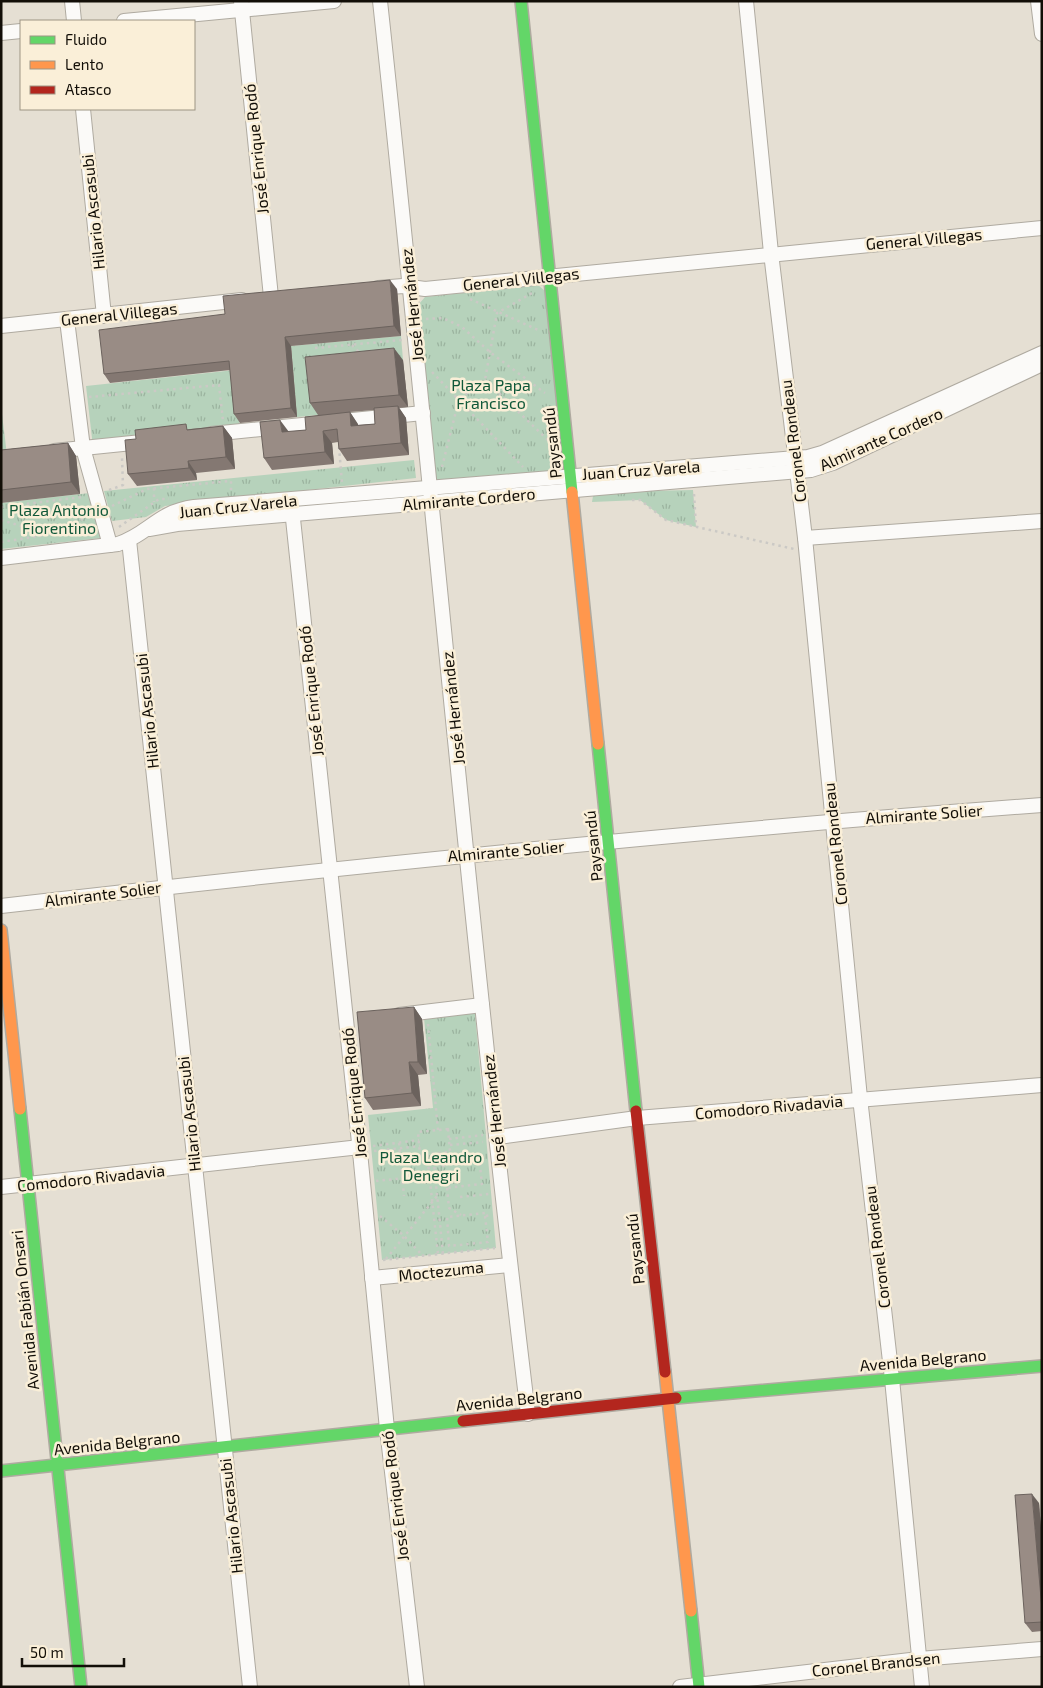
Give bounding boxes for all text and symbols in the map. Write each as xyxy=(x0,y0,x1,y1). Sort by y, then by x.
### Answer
legend xyxy=(20,20,195,110)
text: Fluido xyxy=(65,30,107,48)
text: Lento xyxy=(65,55,104,73)
text: Atasco xyxy=(65,80,111,98)
street label: José Enrique Rodó xyxy=(239,83,272,215)
street label: Hilario Ascasubi xyxy=(77,153,108,271)
street label: General Villegas xyxy=(865,224,983,253)
street label: José Hernández xyxy=(396,247,427,363)
street label: General Villegas xyxy=(462,263,580,294)
street label: General Villegas xyxy=(60,298,178,329)
park label: Plaza Papa Francisco xyxy=(451,375,531,412)
street label: Coronel Rondeau xyxy=(776,379,809,503)
street label: Almirante Cordero xyxy=(816,403,945,474)
street label: Paysandú xyxy=(538,407,565,479)
street label: Juan Cruz Varela xyxy=(581,456,701,483)
street label: Almirante Cordero xyxy=(402,483,536,514)
street label: Juan Cruz Varela xyxy=(178,490,298,521)
park label: Plaza Antonio Fiorentino xyxy=(9,500,109,537)
street label: José Enrique Rodó xyxy=(294,625,327,757)
street label: José Hernández xyxy=(437,650,468,766)
street label: Hilario Ascasubi xyxy=(131,652,162,770)
street label: Coronel Rondeau xyxy=(819,782,850,906)
street label: Almirante Solier xyxy=(865,800,984,827)
street label: Paysandú xyxy=(579,810,606,882)
street label: Almirante Solier xyxy=(447,836,566,865)
street label: Almirante Solier xyxy=(44,877,163,910)
street label: José Enrique Rodó xyxy=(337,1027,370,1159)
street label: José Hernández xyxy=(478,1053,509,1169)
street label: Hilario Ascasubi xyxy=(173,1055,204,1173)
street label: Comodoro Rivadavia xyxy=(694,1091,844,1122)
park label: Plaza Leandro Denegri xyxy=(380,1147,482,1184)
street label: Comodoro Rivadavia xyxy=(16,1160,166,1195)
street label: Coronel Rondeau xyxy=(860,1185,893,1309)
street label: Paysandú xyxy=(621,1213,648,1285)
street label: Avenida Fabián Onsari xyxy=(7,1229,42,1391)
street label: Moctezuma xyxy=(397,1257,485,1284)
street label: Avenida Belgrano xyxy=(859,1344,987,1375)
street label: Avenida Belgrano xyxy=(455,1382,583,1415)
street label: Avenida Belgrano xyxy=(53,1426,181,1459)
street label: José Enrique Rodó xyxy=(377,1430,412,1562)
street label: Hilario Ascasubi xyxy=(215,1457,246,1575)
scale bar xyxy=(22,1636,125,1668)
text: 50 m xyxy=(30,1643,64,1661)
street label: Coronel Brandsen xyxy=(811,1647,941,1680)

